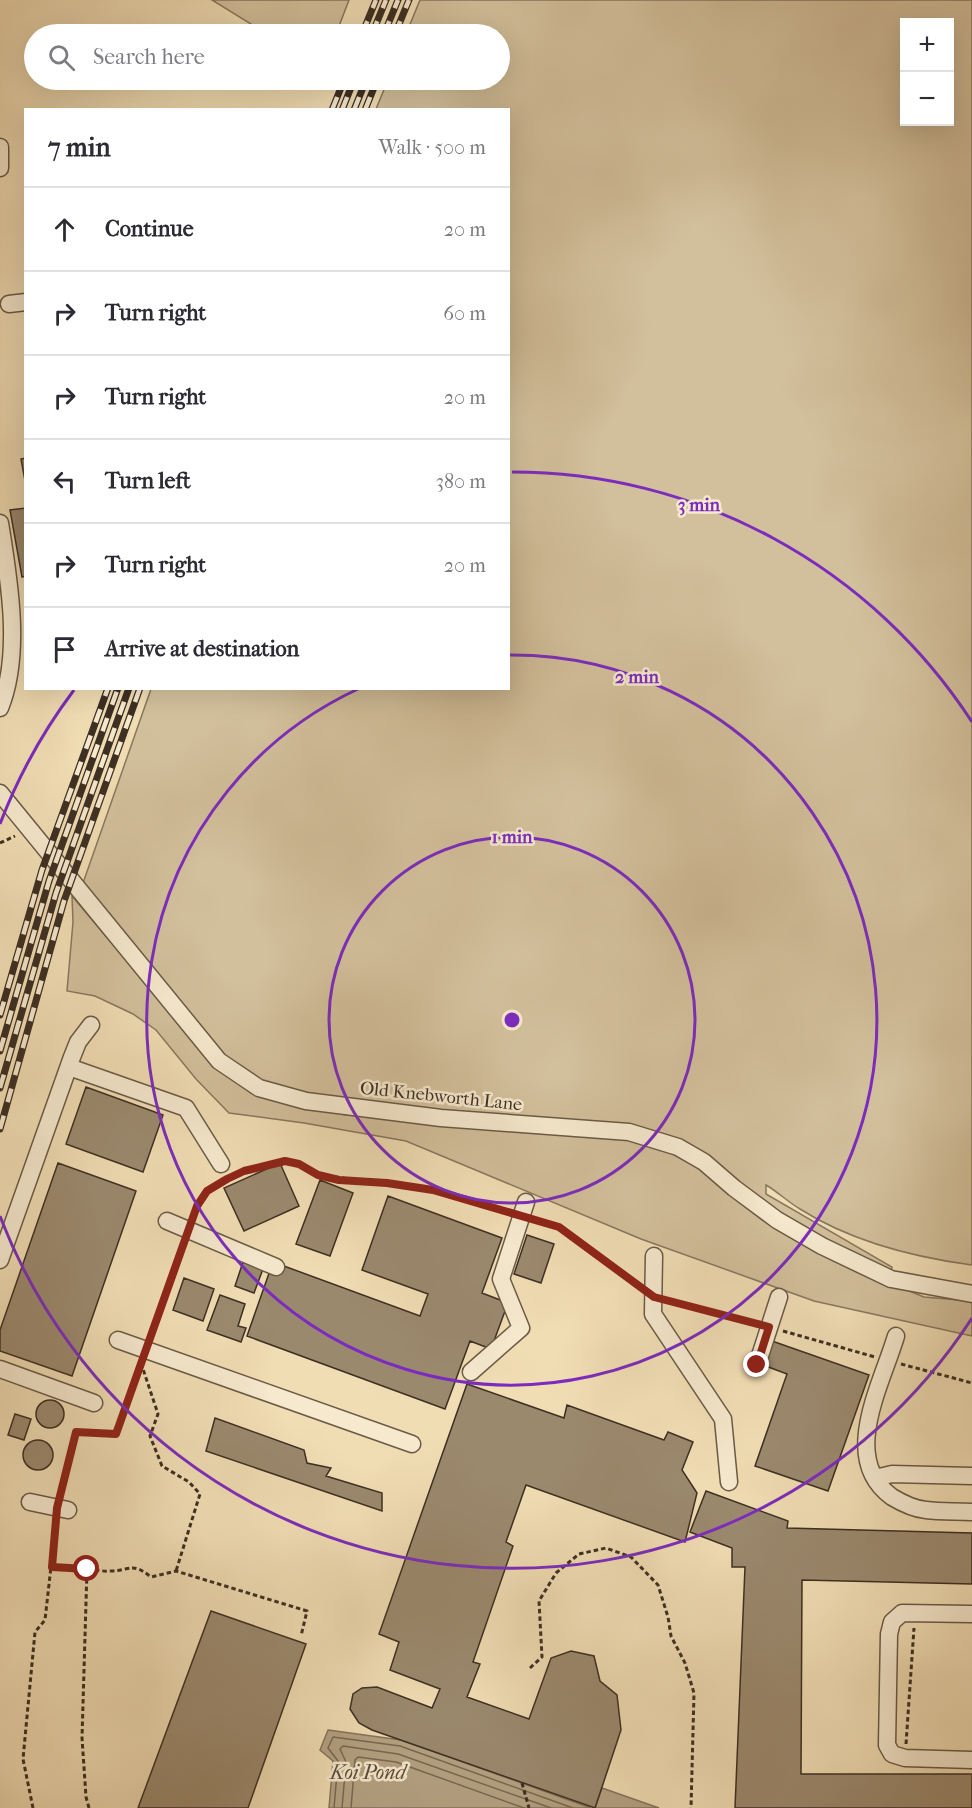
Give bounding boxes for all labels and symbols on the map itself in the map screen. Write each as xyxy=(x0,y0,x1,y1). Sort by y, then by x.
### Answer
text: 3 min xyxy=(678,495,721,516)
text: 2 min xyxy=(615,667,659,688)
text: 1 min xyxy=(491,827,533,848)
centre of rings xyxy=(502,1010,522,1030)
street label: Old Knebworth Lane xyxy=(359,1078,523,1115)
route end xyxy=(743,1351,769,1377)
route start xyxy=(73,1555,99,1581)
water label: Koi Pond xyxy=(328,1761,409,1784)

